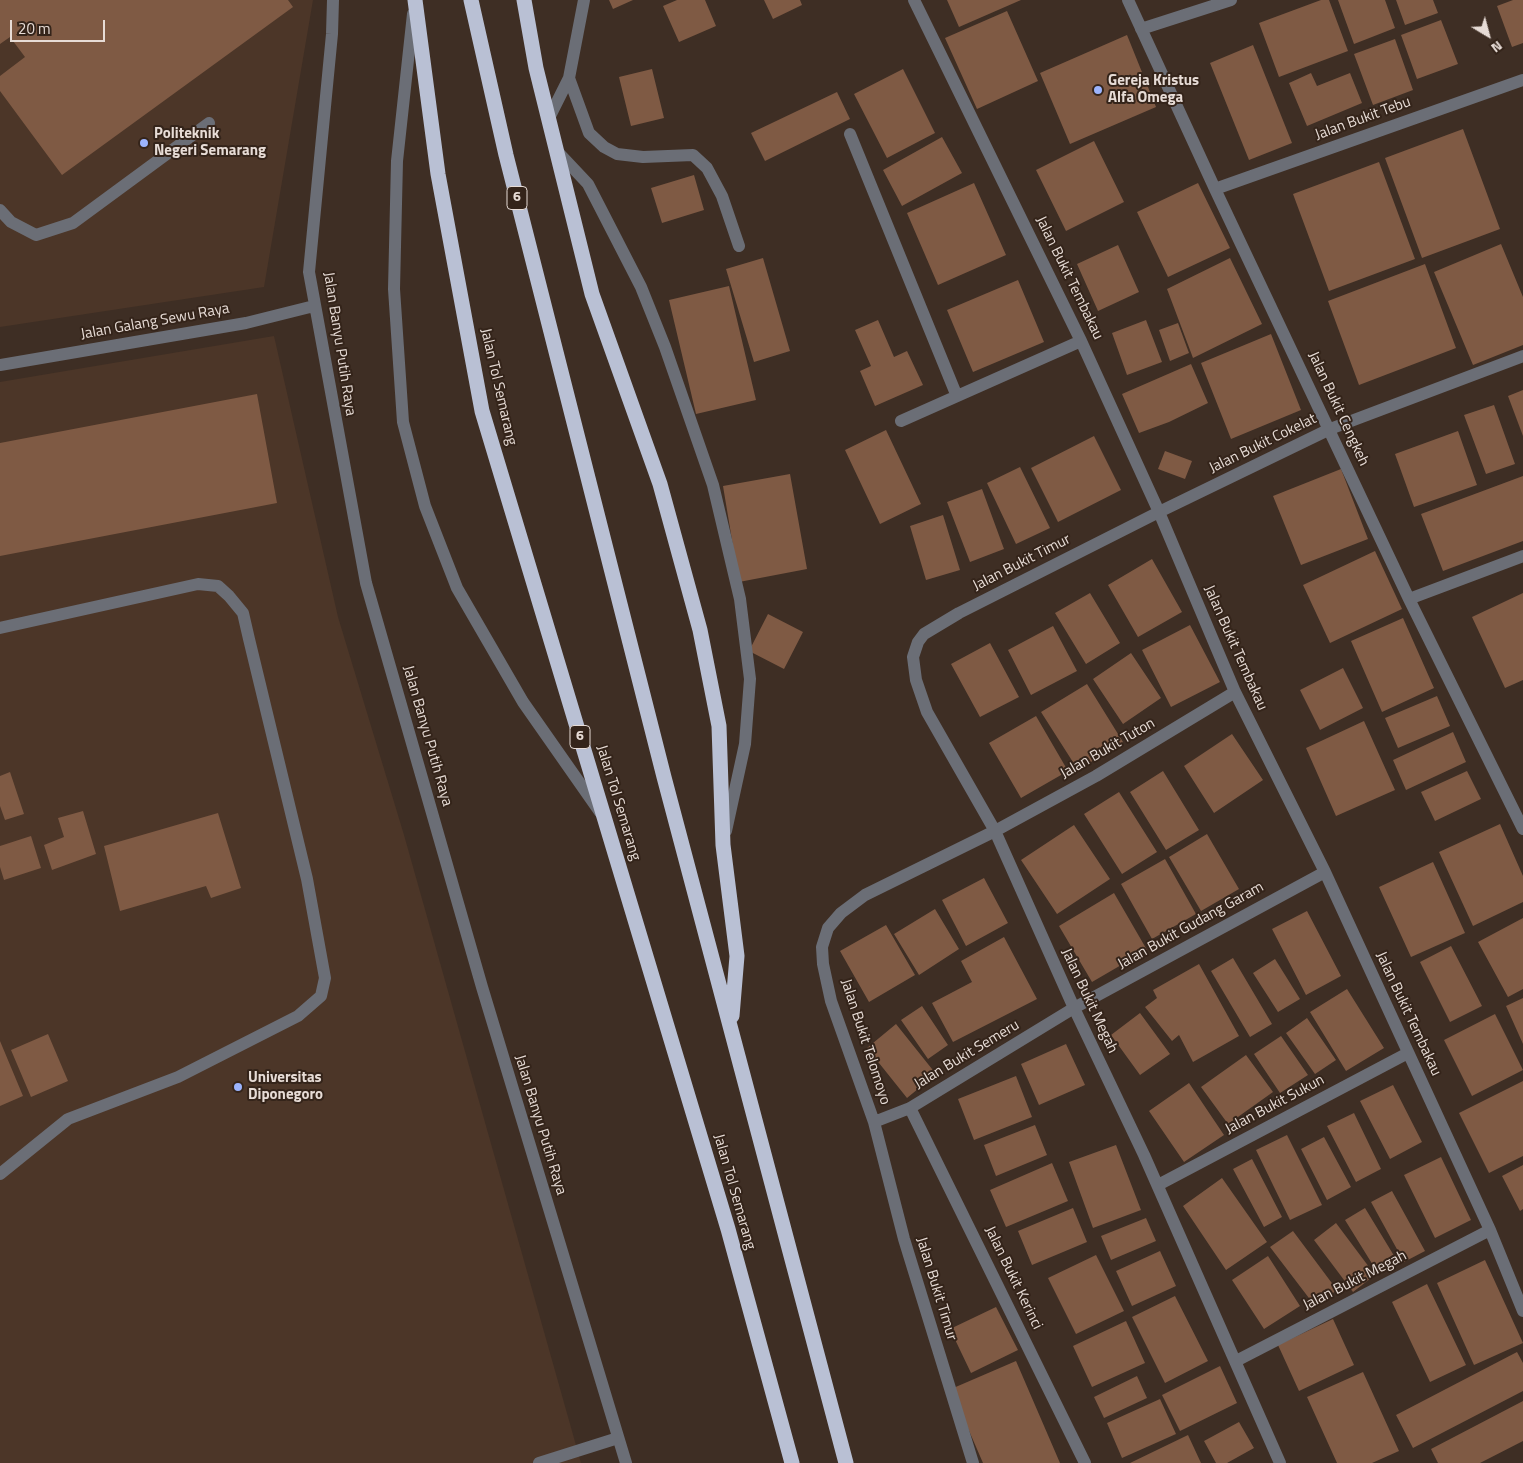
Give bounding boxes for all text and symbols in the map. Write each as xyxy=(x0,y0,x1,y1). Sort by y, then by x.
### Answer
scale bar xyxy=(12,10,108,42)
north arrow xyxy=(1463,10,1513,60)
text: 20 m xyxy=(18,17,51,40)
text: N xyxy=(1487,36,1508,59)
place label: Gereja Kristus Alfa Omega xyxy=(1108,72,1199,107)
marker: Gereja Kristus Alfa Omega xyxy=(1092,84,1104,96)
street label: Jalan Bukit Tebu xyxy=(1313,93,1413,145)
place label: Politeknik Negeri Semarang xyxy=(154,125,266,160)
marker: Politeknik Negeri Semarang xyxy=(138,137,150,149)
road number: 6 xyxy=(507,187,527,210)
street label: Jalan Bukit Tembakau xyxy=(1031,213,1107,343)
street label: Jalan Banyu Putih Raya xyxy=(319,271,359,417)
street label: Jalan Galang Sewu Raya xyxy=(79,300,231,344)
street label: Jalan Tol Semarang xyxy=(476,327,520,447)
street label: Jalan Bukit Cengkeh xyxy=(1304,349,1372,469)
street label: Jalan Bukit Cokelat xyxy=(1206,410,1320,478)
street label: Jalan Bukit Timur xyxy=(970,531,1074,595)
street label: Jalan Bukit Tembakau xyxy=(1199,583,1271,713)
street label: Jalan Banyu Putih Raya xyxy=(398,664,456,808)
street label: Jalan Bukit Tuton xyxy=(1058,715,1158,783)
road number: 6 xyxy=(570,726,590,749)
street label: Jalan Tol Semarang xyxy=(592,743,644,863)
street label: Jalan Bukit Gudang Garam xyxy=(1115,878,1267,974)
street label: Jalan Bukit Megah xyxy=(1057,946,1121,1056)
street label: Jalan Bukit Tembakau xyxy=(1371,949,1445,1079)
street label: Jalan Bukit Telomoyo xyxy=(836,977,894,1107)
street label: Jalan Bukit Semeru xyxy=(911,1017,1023,1093)
street label: Jalan Banyu Putih Raya xyxy=(510,1053,570,1197)
place label: Universitas Diponegoro xyxy=(248,1069,323,1104)
street label: Jalan Bukit Sukun xyxy=(1222,1071,1328,1139)
marker: Universitas Diponegoro xyxy=(232,1081,244,1093)
street label: Jalan Tol Semarang xyxy=(709,1132,759,1252)
street label: Jalan Bukit Kerinci xyxy=(980,1223,1046,1333)
street label: Jalan Bukit Timur xyxy=(912,1235,960,1343)
street label: Jalan Bukit Megah xyxy=(1300,1247,1410,1315)

